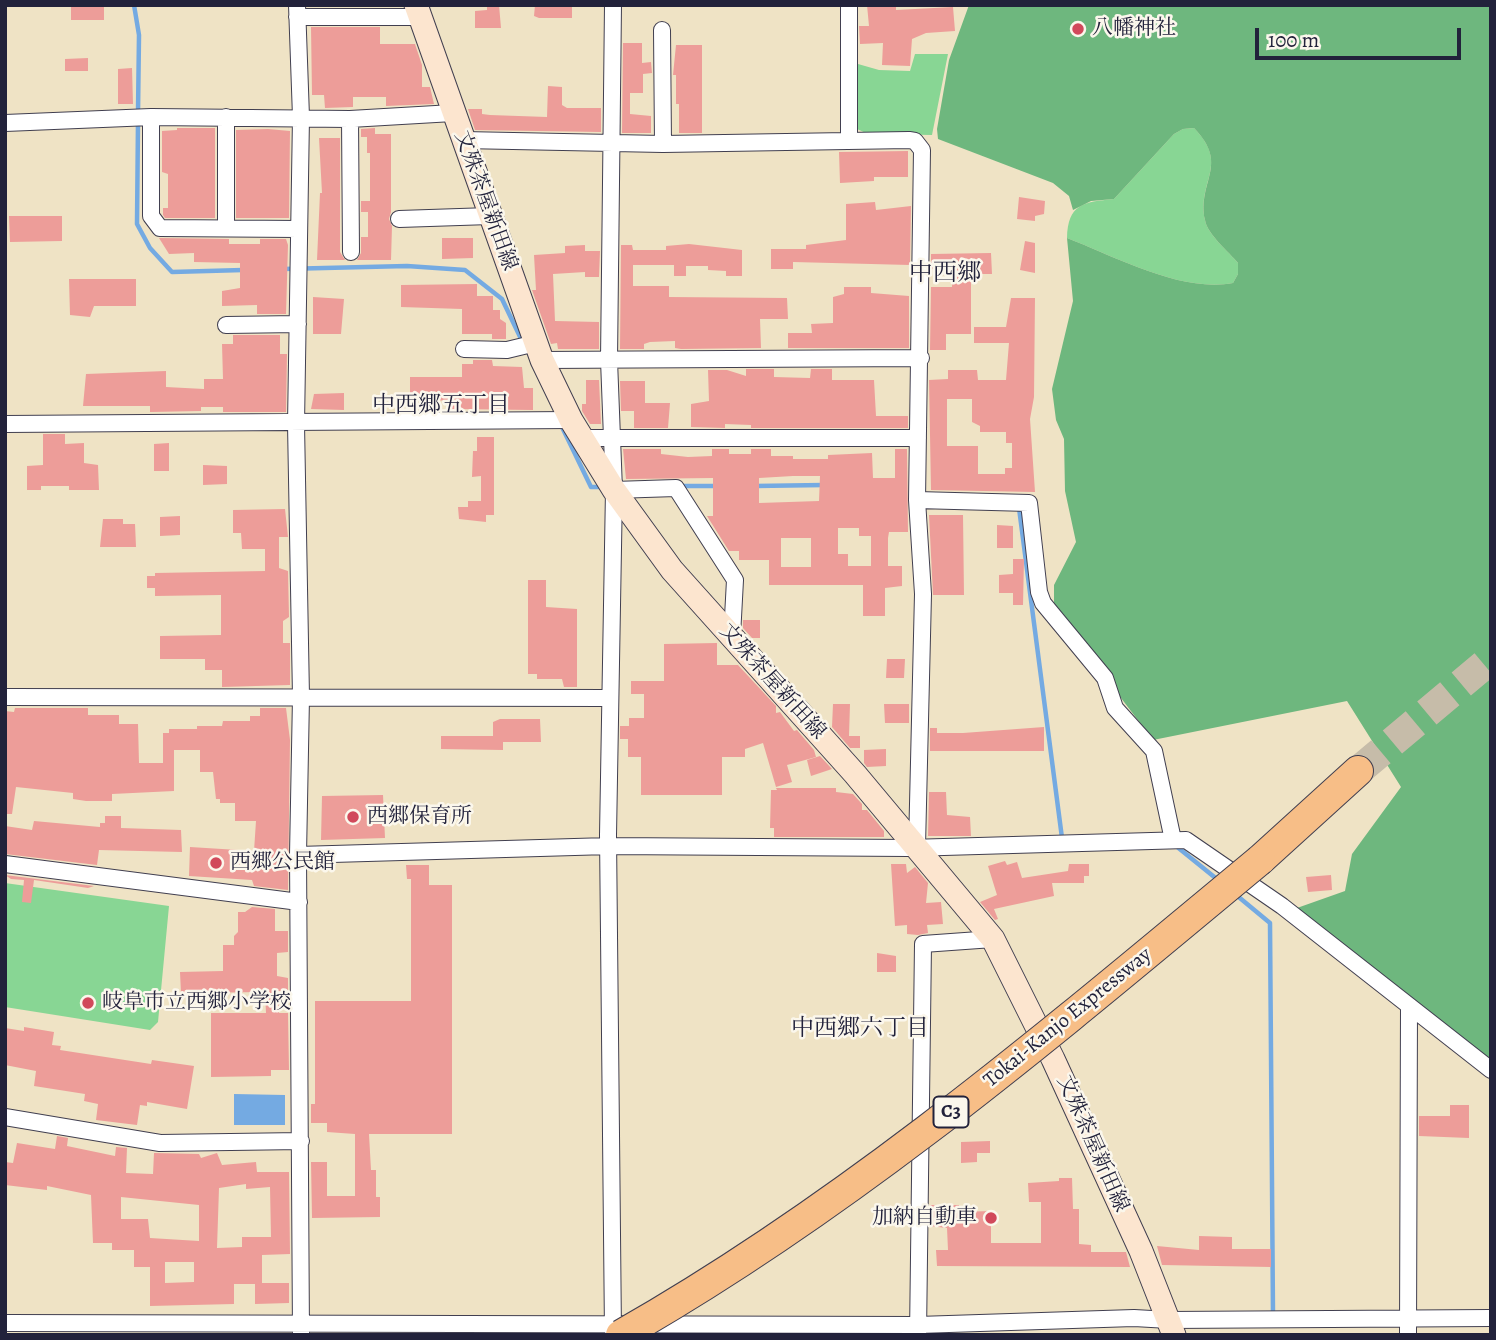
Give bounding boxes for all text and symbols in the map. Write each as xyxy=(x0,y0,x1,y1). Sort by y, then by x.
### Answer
scale bar xyxy=(1258,14,1464,58)
place label: 八幡神社 xyxy=(1092,16,1176,42)
marker: 八幡神社 xyxy=(1070,21,1086,37)
text: 100 m xyxy=(1268,26,1319,54)
street label: 文殊茶屋新田線 xyxy=(448,128,522,274)
district label: 中西郷 xyxy=(909,260,981,288)
district label: 中西郷五丁目 xyxy=(372,392,510,420)
street label: 文殊茶屋新田線 xyxy=(713,619,831,745)
place label: 西郷保育所 xyxy=(367,804,472,830)
marker: 西郷保育所 xyxy=(345,809,361,825)
place label: 西郷公民館 xyxy=(230,850,335,876)
marker: 西郷公民館 xyxy=(208,855,224,871)
street label: Tokai-Kanjo Expressway xyxy=(979,943,1157,1093)
place label: 岐阜市立西郷小学校 xyxy=(102,990,291,1016)
marker: 岐阜市立西郷小学校 xyxy=(80,995,96,1011)
district label: 中西郷六丁目 xyxy=(791,1015,929,1043)
street label: 文殊茶屋新田線 xyxy=(1051,1072,1133,1216)
road number: C3 xyxy=(934,1096,968,1128)
place label: 加納自動車 xyxy=(872,1205,977,1231)
marker: 加納自動車 xyxy=(983,1210,999,1226)

